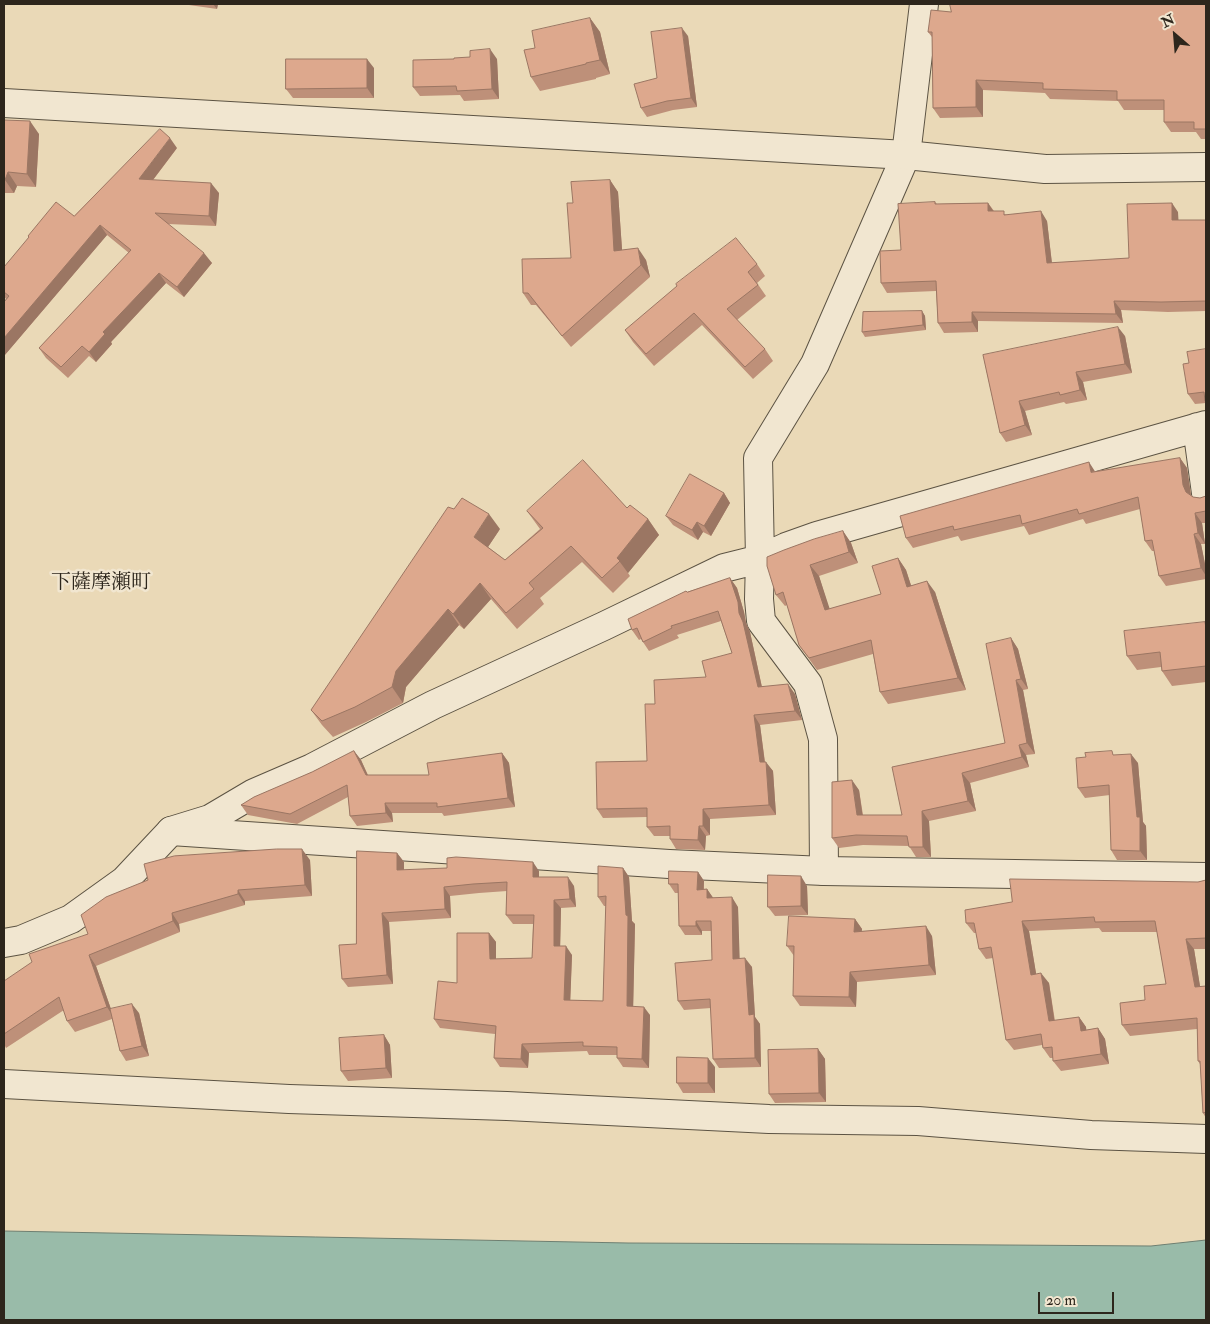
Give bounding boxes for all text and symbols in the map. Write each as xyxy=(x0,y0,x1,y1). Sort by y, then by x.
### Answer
north arrow xyxy=(1150,10,1200,60)
text: N xyxy=(1159,11,1177,32)
district label: 下薩摩瀬町 xyxy=(51,572,151,596)
scale bar xyxy=(1040,1282,1116,1314)
text: 20 m xyxy=(1046,1291,1076,1310)

